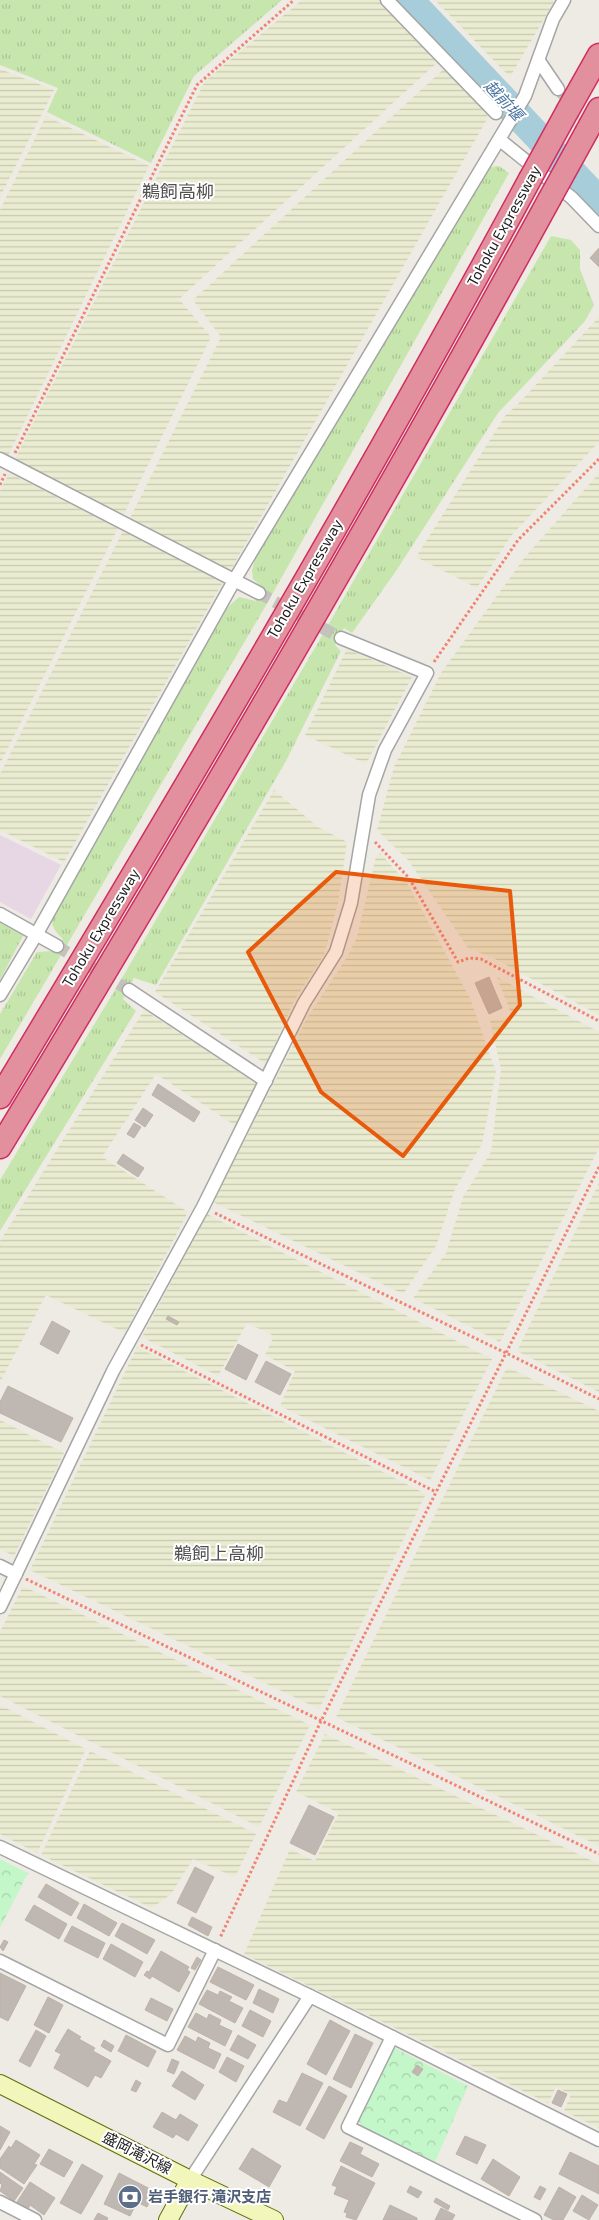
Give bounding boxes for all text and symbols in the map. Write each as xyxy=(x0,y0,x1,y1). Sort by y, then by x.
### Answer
water label: 越前堰 xyxy=(481,76,530,126)
street label: Tohoku Expressway xyxy=(463,162,544,289)
district label: 鵜飼高柳 xyxy=(142,180,214,202)
street label: Tohoku Expressway xyxy=(263,516,346,641)
street label: Tohoku Expressway xyxy=(58,865,143,990)
district label: 鵜飼上高柳 xyxy=(174,1542,264,1564)
street label: 盛岡滝沢線 xyxy=(100,2127,175,2177)
bank icon: 岩手銀行 滝沢支店 xyxy=(117,2184,143,2210)
place label: 岩手銀行 滝沢支店 xyxy=(148,2187,271,2205)

